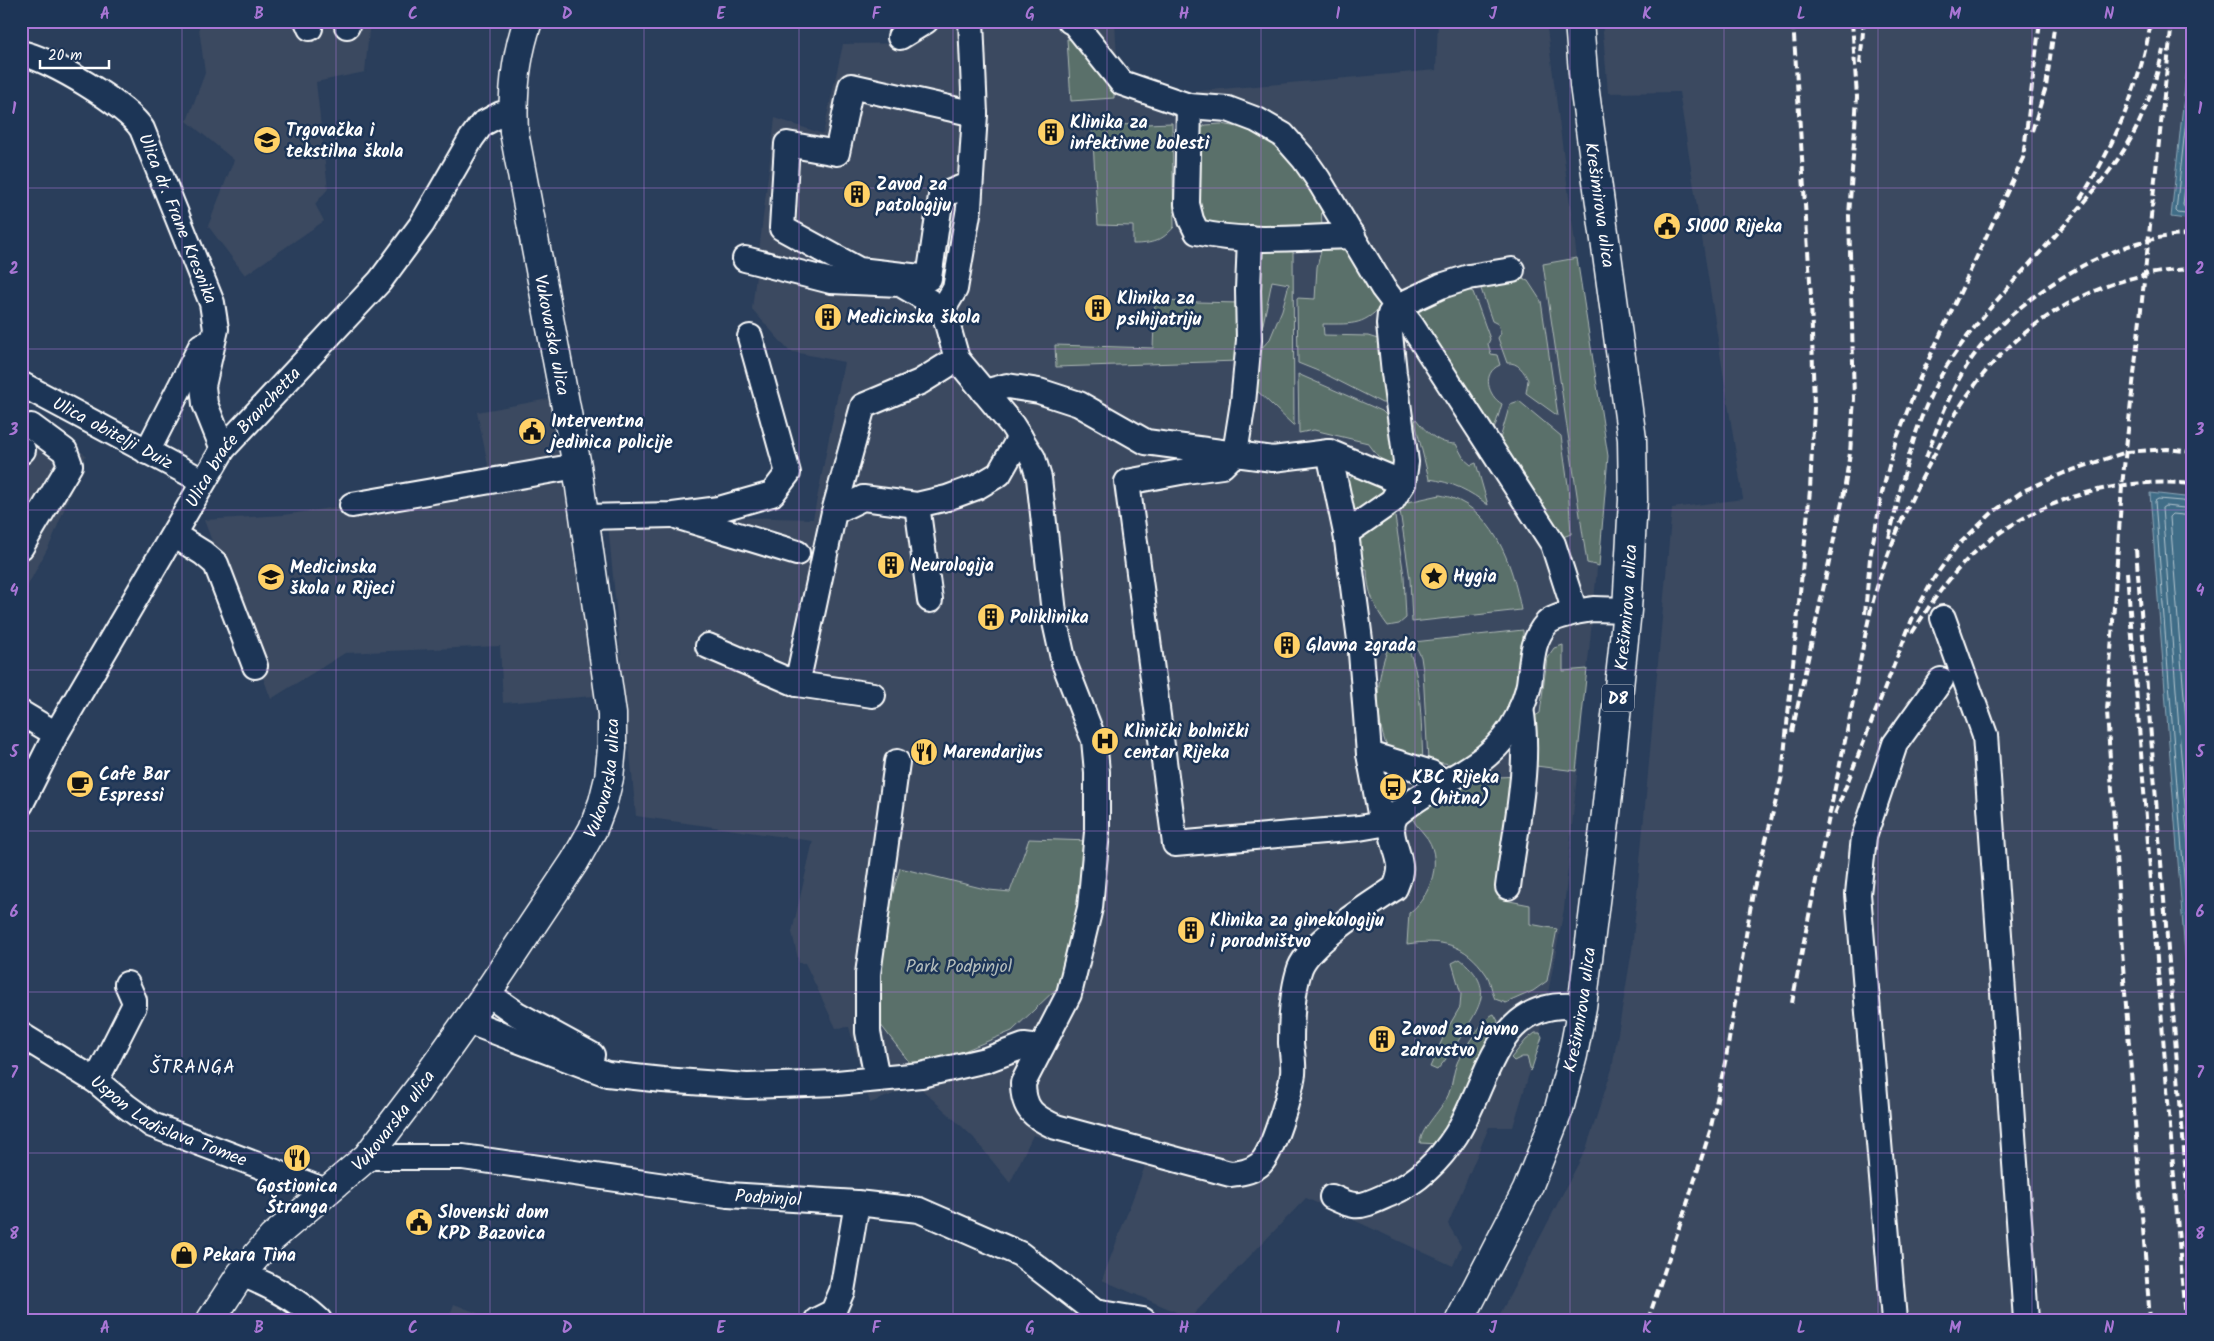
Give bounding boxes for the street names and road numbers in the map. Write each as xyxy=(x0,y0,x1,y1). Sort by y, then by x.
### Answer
street label: Ulica dr. Frane Kresnika xyxy=(129,129,224,309)
street label: Krešimirova ulica xyxy=(1575,141,1622,270)
street label: Vukovarska ulica xyxy=(525,272,576,398)
street label: Ulica braće Branchetta xyxy=(179,361,309,514)
street label: Ulica obitelji Duiz xyxy=(46,390,178,478)
street label: Krešimirova ulica xyxy=(1608,544,1647,672)
road number: D8 xyxy=(1602,684,1634,711)
street label: Vukovarska ulica xyxy=(577,718,628,845)
street label: Krešimirova ulica xyxy=(1556,946,1605,1076)
street label: Vukovarska ulica xyxy=(346,1065,444,1180)
street label: Uspon Ladislava Tomee xyxy=(83,1069,251,1176)
street label: Podpinjol xyxy=(734,1182,803,1216)

